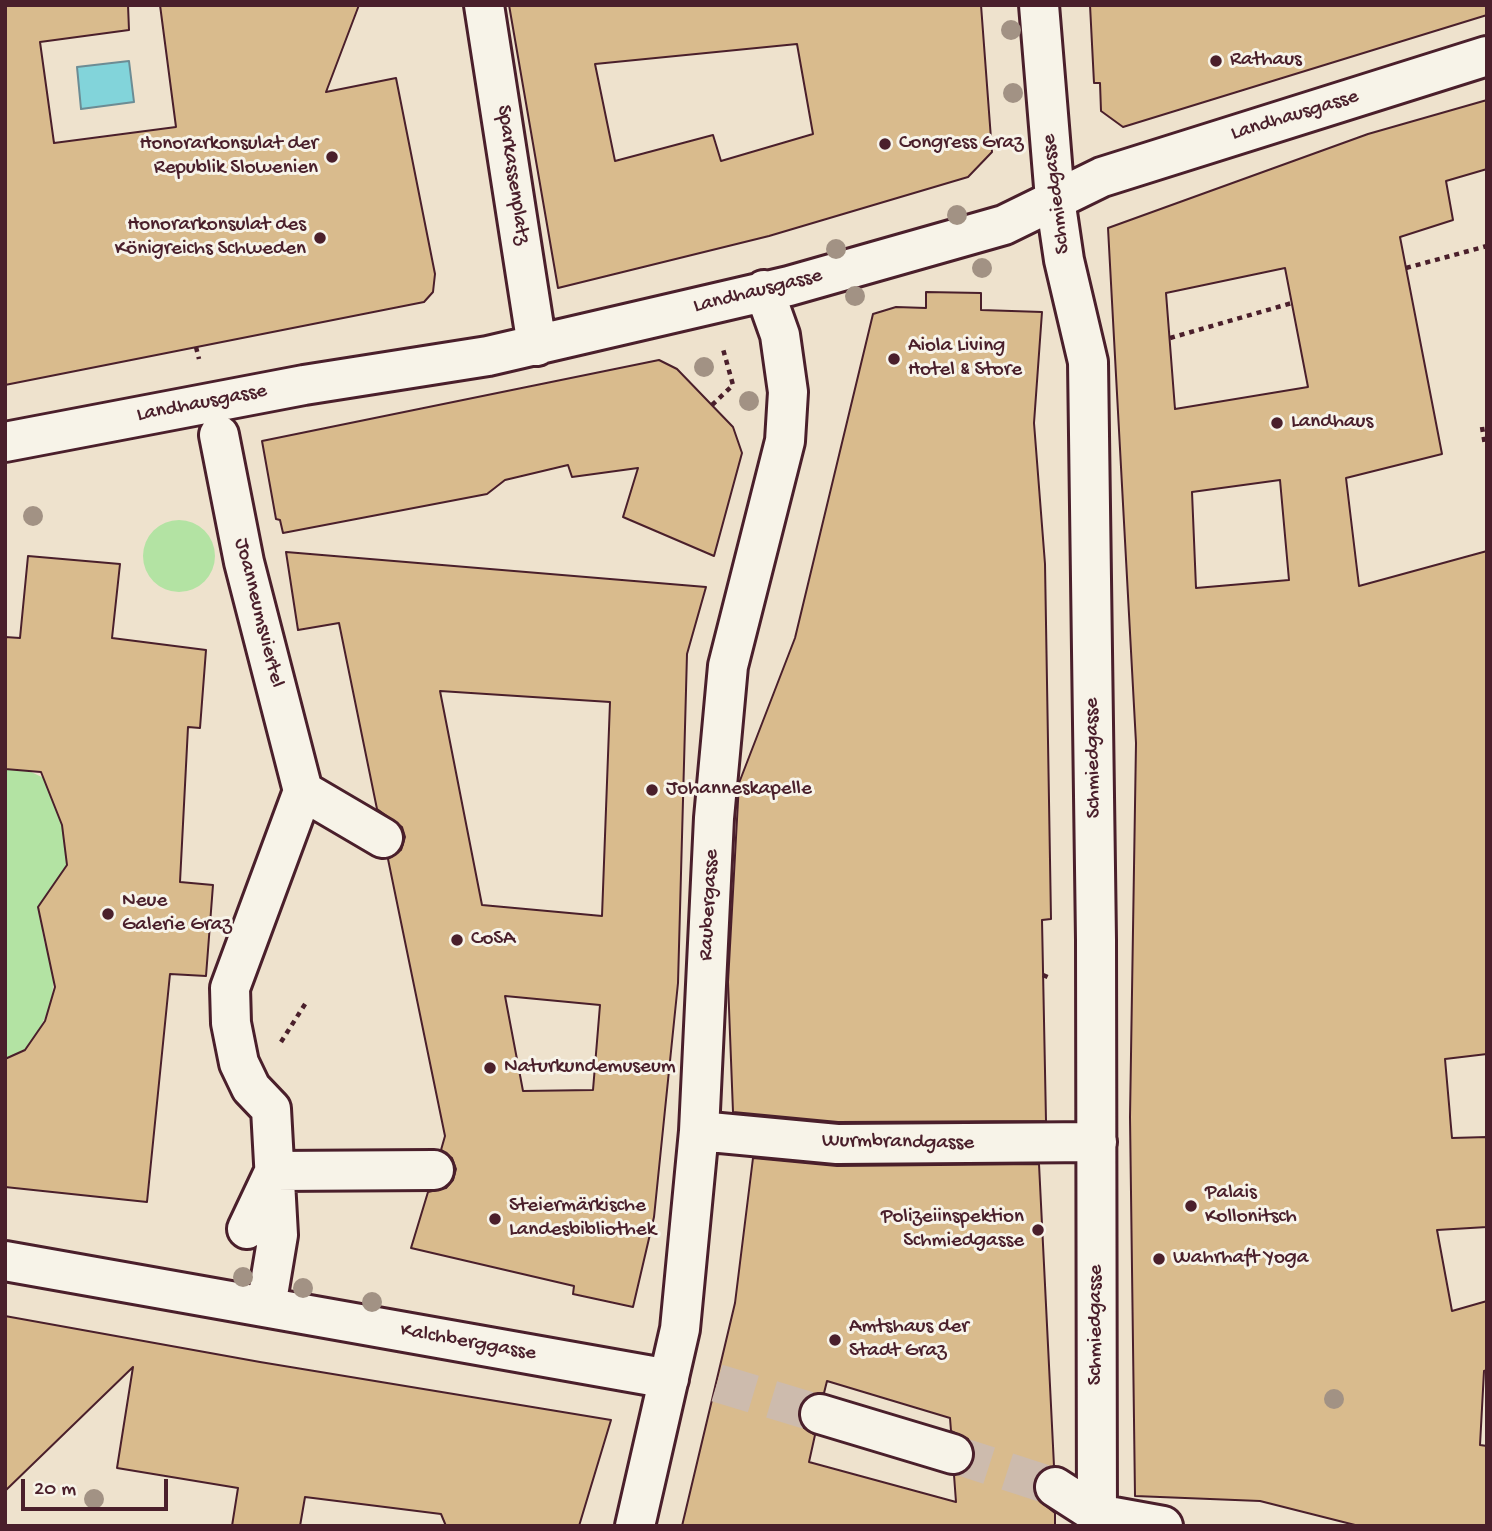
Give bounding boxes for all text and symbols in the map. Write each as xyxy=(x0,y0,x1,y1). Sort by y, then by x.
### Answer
place label: Rathaus xyxy=(1230,48,1302,74)
marker: Rathaus xyxy=(1208,53,1224,69)
street label: Landhausgasse xyxy=(1228,85,1362,147)
street label: Sparkassenplatz xyxy=(490,103,534,247)
place label: Congress Graz xyxy=(899,131,1024,157)
place label: Honorarkonsulat der Republik Slowenien xyxy=(139,132,318,182)
street label: Schmiedgasse xyxy=(1037,133,1077,255)
marker: Congress Graz xyxy=(877,136,893,152)
marker: Honorarkonsulat der Republik Slowenien xyxy=(324,149,340,165)
place label: Honorarkonsulat des Königreichs Schweden xyxy=(115,213,306,263)
marker: Honorarkonsulat des Königreichs Schweden xyxy=(312,230,328,246)
street label: Landhausgasse xyxy=(691,264,825,320)
place label: Aiola Living Hotel & Store xyxy=(908,334,1022,384)
marker: Aiola Living Hotel & Store xyxy=(886,351,902,367)
street label: Landhausgasse xyxy=(135,379,269,429)
place label: Landhaus xyxy=(1291,410,1373,436)
marker: Landhaus xyxy=(1269,415,1285,431)
street label: Joanneumsviertel xyxy=(227,536,289,690)
street label: Schmiedgasse xyxy=(1080,697,1108,819)
place label: Johanneskapelle xyxy=(666,777,812,803)
marker: Johanneskapelle xyxy=(644,782,660,798)
street label: Raubergasse xyxy=(694,849,726,961)
place label: Neue Galerie Graz xyxy=(122,889,232,939)
marker: Neue Galerie Graz xyxy=(100,906,116,922)
place label: CoSA xyxy=(471,927,515,953)
marker: CoSA xyxy=(449,932,465,948)
place label: Naturkundemuseum xyxy=(504,1055,676,1081)
marker: Naturkundemuseum xyxy=(482,1060,498,1076)
street label: Wurmbrandgasse xyxy=(822,1129,974,1157)
place label: Palais Kollonitsch xyxy=(1205,1181,1297,1231)
place label: Steiermärkische Landesbibliothek xyxy=(509,1194,656,1244)
marker: Palais Kollonitsch xyxy=(1183,1198,1199,1214)
place label: Polizeiinspektion Schmiedgasse xyxy=(881,1205,1024,1255)
marker: Steiermärkische Landesbibliothek xyxy=(487,1211,503,1227)
marker: Polizeiinspektion Schmiedgasse xyxy=(1030,1222,1046,1238)
place label: Wahrhaft Yoga xyxy=(1173,1246,1308,1272)
marker: Wahrhaft Yoga xyxy=(1151,1251,1167,1267)
street label: Schmiedgasse xyxy=(1084,1265,1110,1385)
place label: Amtshaus der Stadt Graz xyxy=(849,1315,969,1365)
street label: Kalchberggasse xyxy=(398,1319,538,1367)
marker: Amtshaus der Stadt Graz xyxy=(827,1332,843,1348)
scale bar xyxy=(24,1464,172,1508)
text: 20 m xyxy=(34,1478,76,1503)

